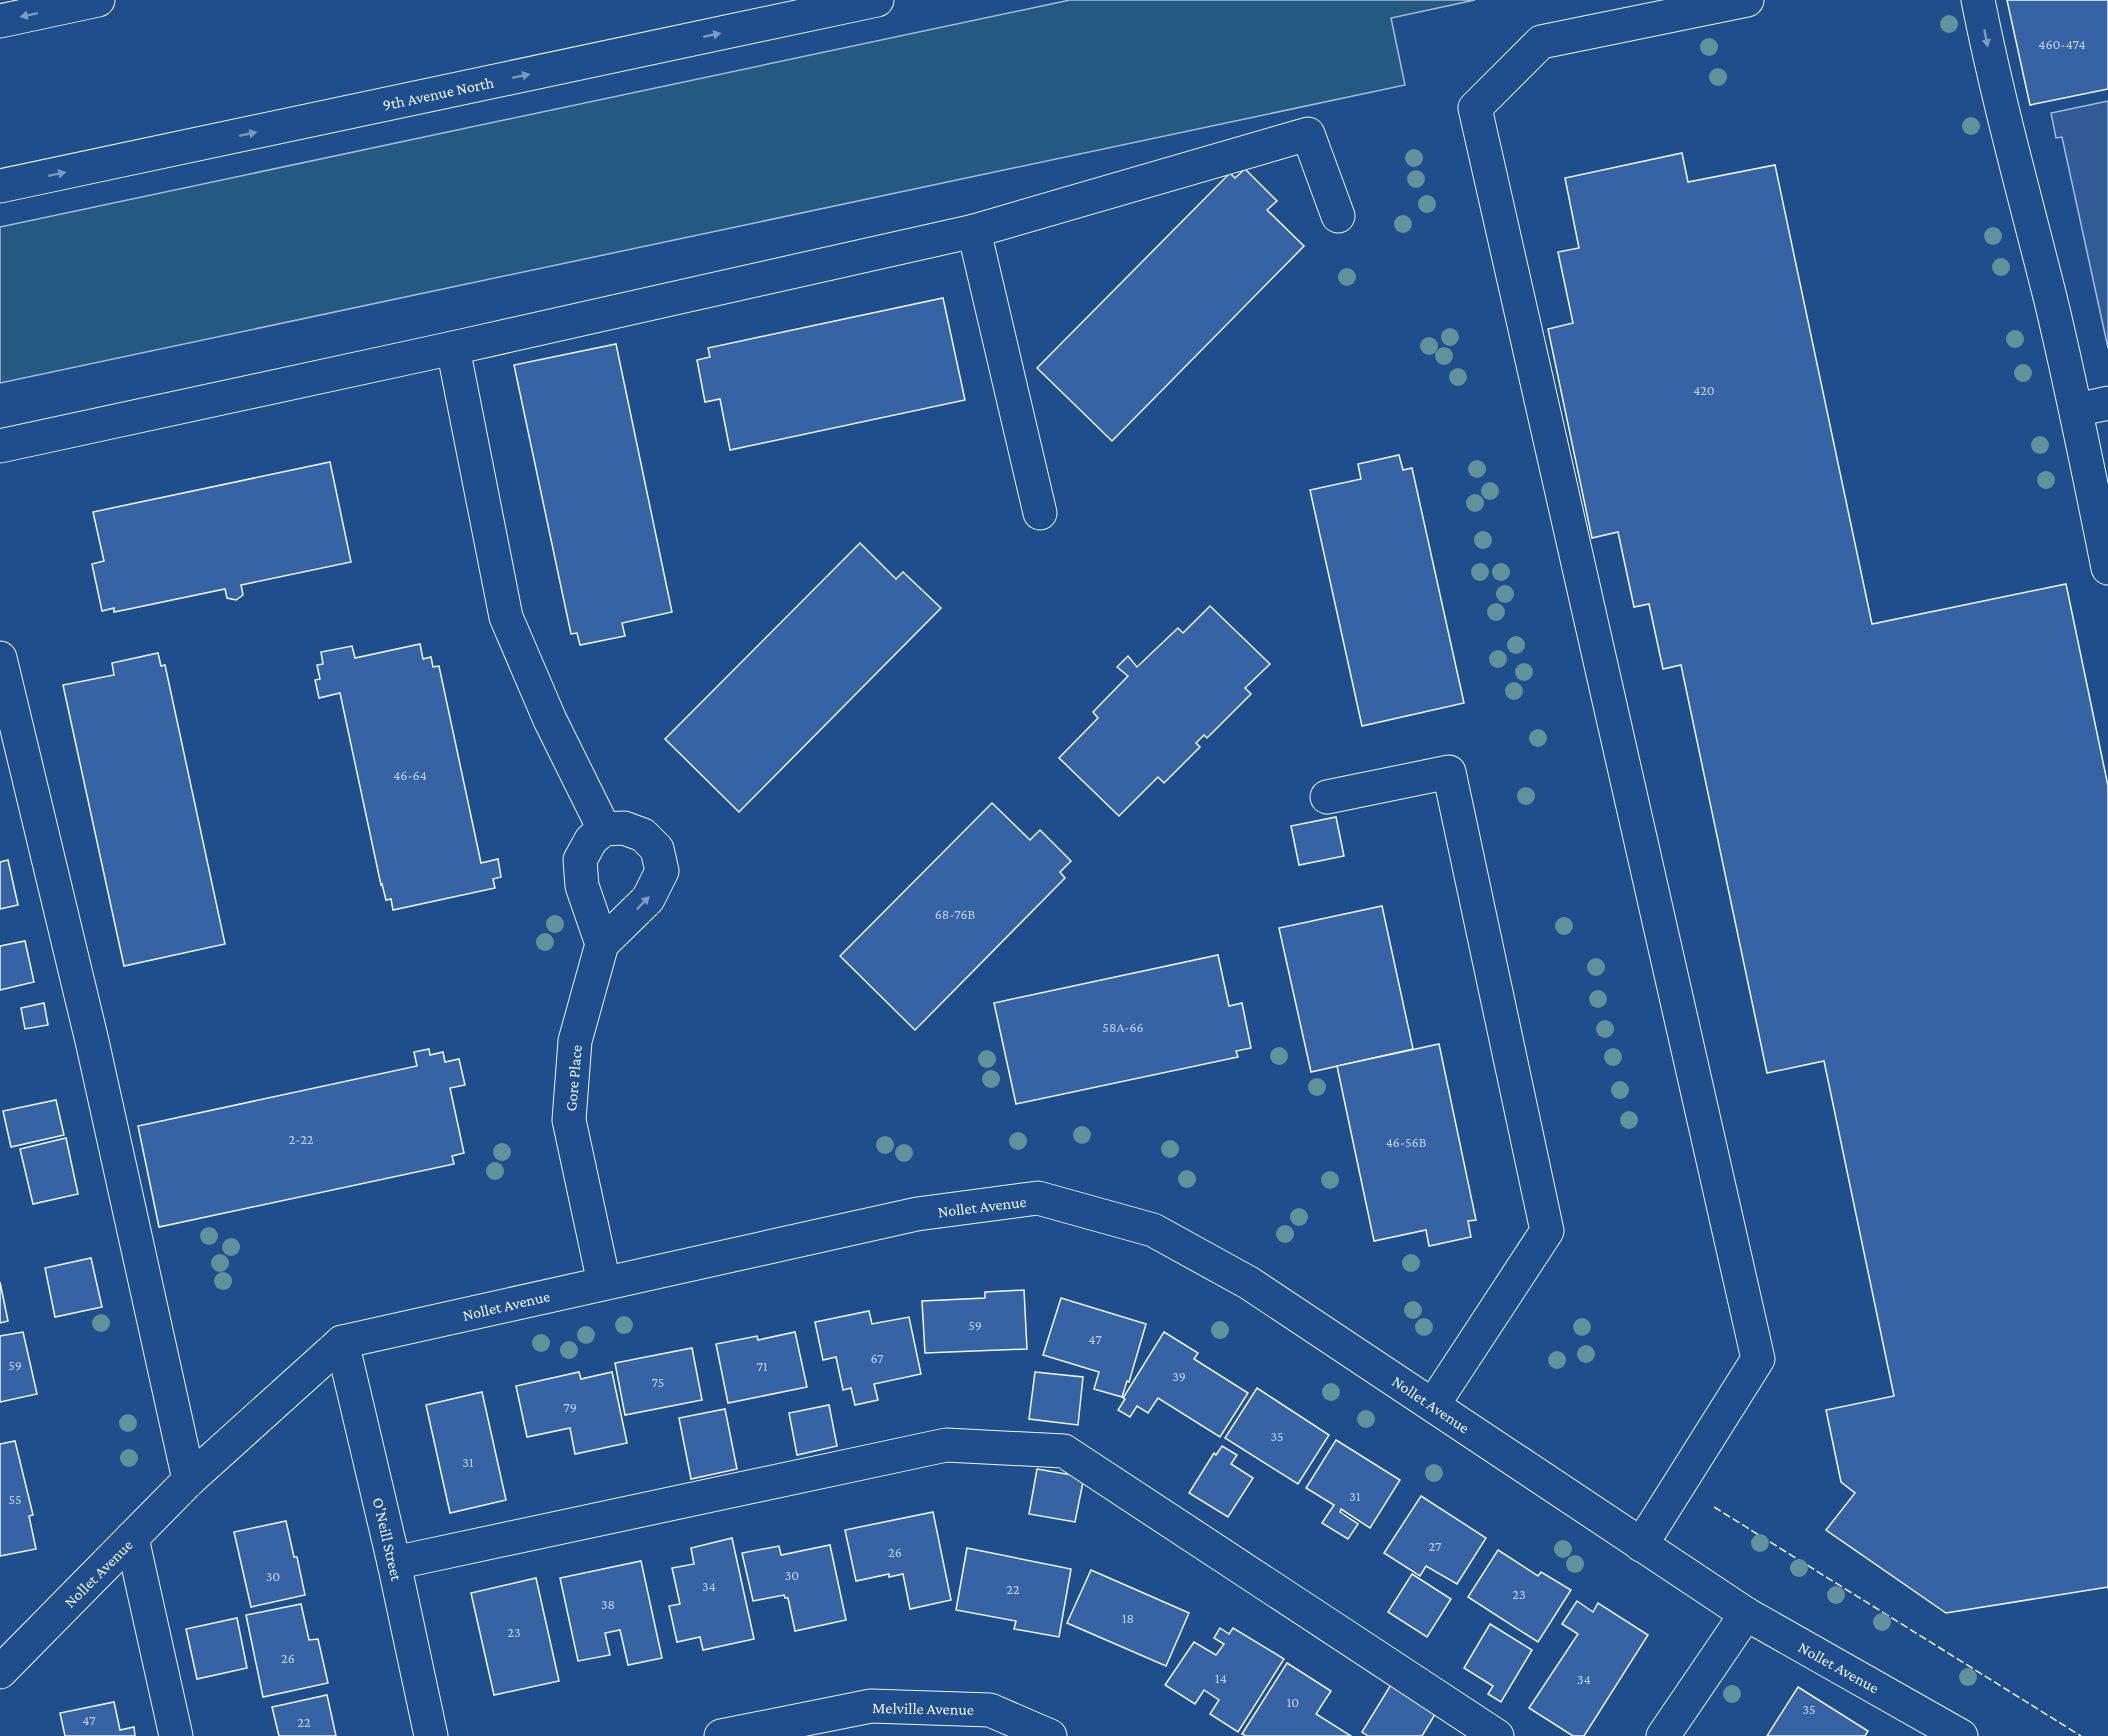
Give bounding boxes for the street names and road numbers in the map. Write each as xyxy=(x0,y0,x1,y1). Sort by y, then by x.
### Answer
street label: 9th Avenue North xyxy=(381,73,496,114)
street label: Gore Place xyxy=(562,1044,585,1112)
street label: Nollet Avenue xyxy=(937,1193,1027,1220)
street label: Nollet Avenue xyxy=(461,1287,551,1324)
street label: Nollet Avenue xyxy=(1389,1372,1472,1436)
street label: O'Neill Street xyxy=(370,1496,406,1583)
street label: Nollet Avenue xyxy=(61,1536,136,1611)
street label: Nollet Avenue xyxy=(1796,1638,1882,1696)
street label: Melville Avenue xyxy=(872,1699,974,1718)

